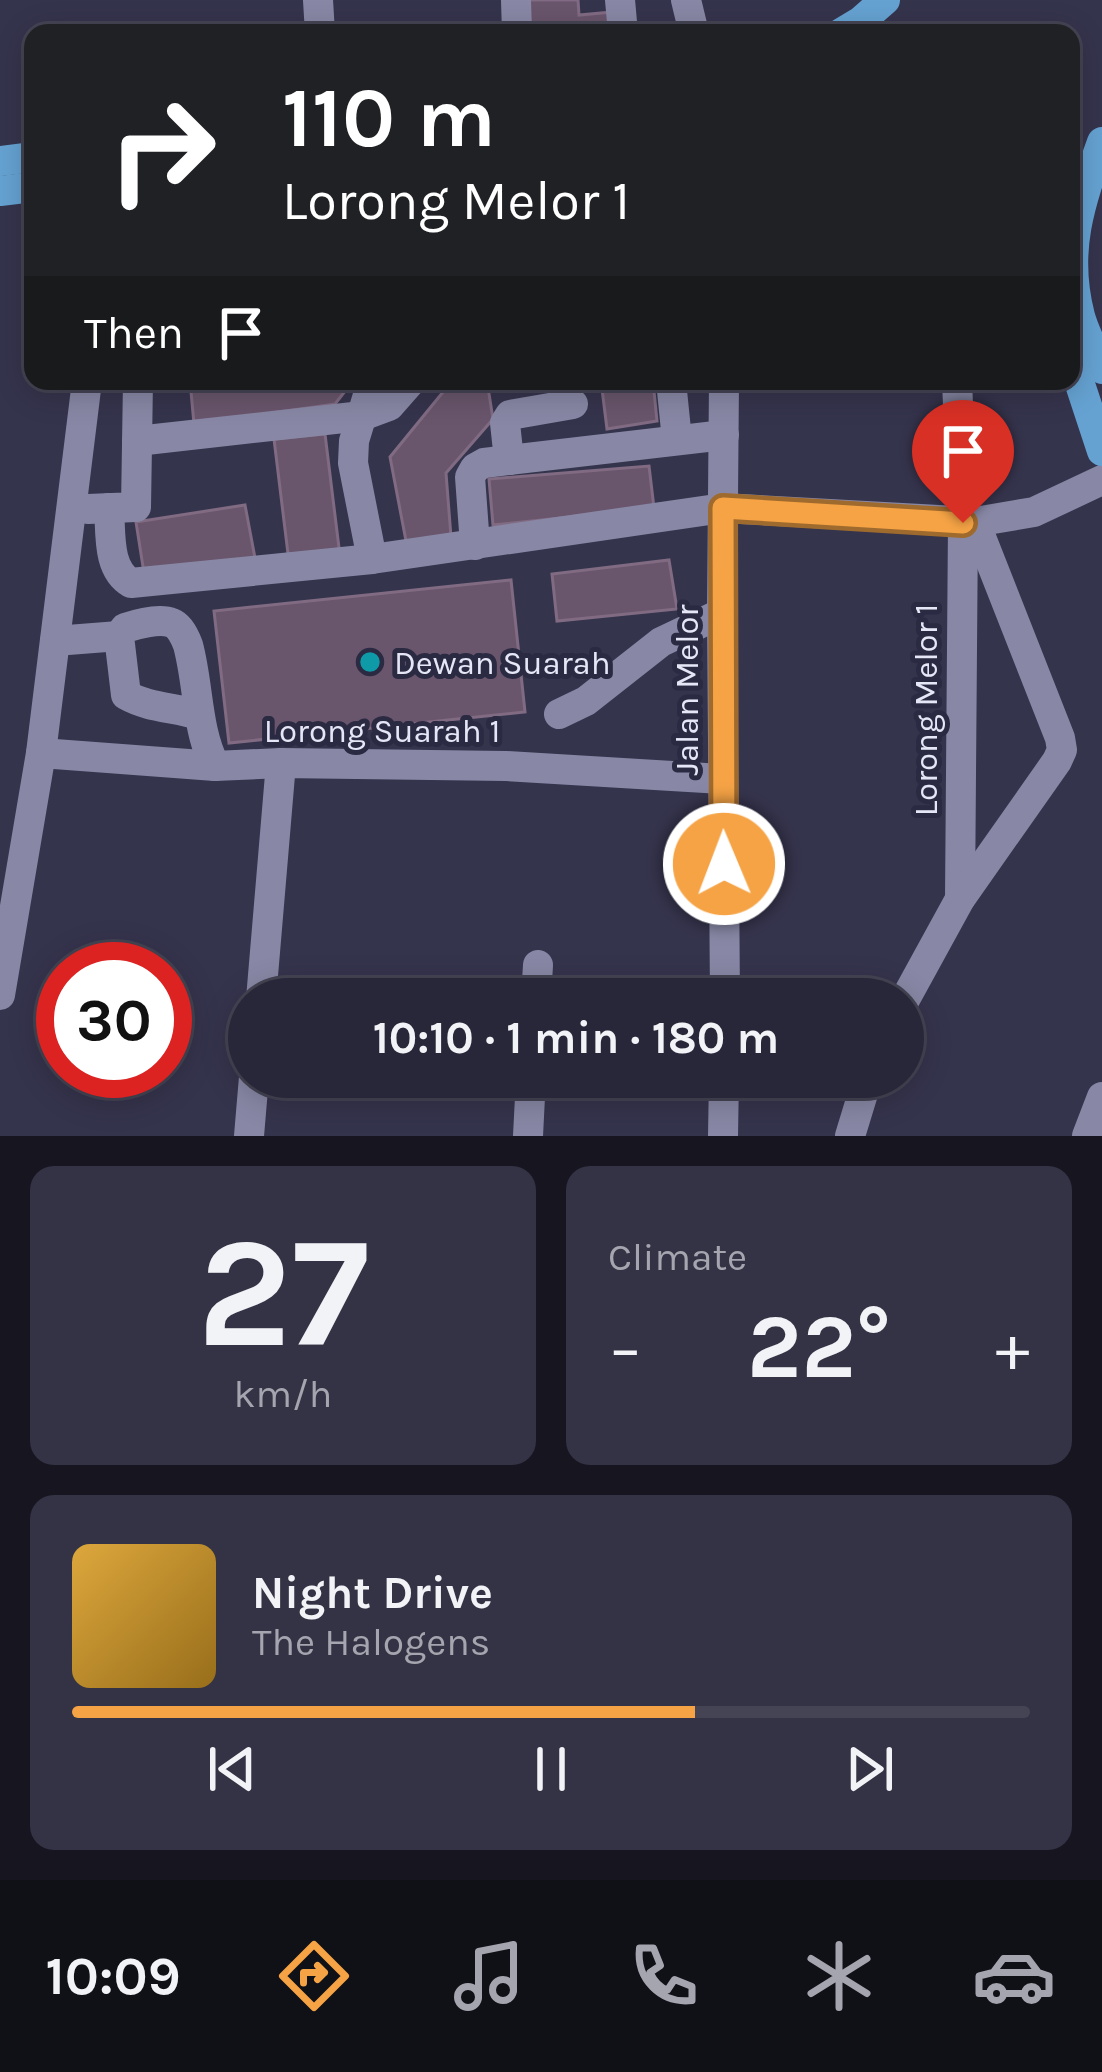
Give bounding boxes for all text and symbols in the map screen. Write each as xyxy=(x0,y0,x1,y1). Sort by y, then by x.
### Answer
text: 110 m xyxy=(282,69,496,167)
icon: right xyxy=(84,72,240,228)
text: Lorong Melor 1 xyxy=(282,169,630,233)
icon: arrive xyxy=(208,300,274,366)
text: Then xyxy=(84,307,184,359)
pin xyxy=(912,400,1014,523)
icon: arrive xyxy=(930,418,996,484)
street label: Lorong Melor 1 xyxy=(907,604,945,816)
street label: Jalan Melor xyxy=(668,605,706,775)
place label: Dewan Suarah xyxy=(394,644,611,682)
marker: Dewan Suarah xyxy=(357,649,383,675)
street label: Lorong Suarah 1 xyxy=(264,712,500,750)
position arrow xyxy=(661,801,787,927)
speed limit sign: 30 xyxy=(36,942,192,1098)
text: 10:10 · 1 min · 180 m xyxy=(373,1012,779,1064)
text: 27 xyxy=(197,1202,369,1384)
text: Climate xyxy=(608,1234,747,1280)
text: 22° xyxy=(747,1294,891,1400)
text: − xyxy=(608,1309,643,1387)
text: + xyxy=(995,1309,1030,1387)
text: km/h xyxy=(234,1371,332,1417)
text: Night Drive xyxy=(252,1567,493,1619)
text: The Halogens xyxy=(252,1619,490,1665)
icon: previous xyxy=(199,1736,265,1802)
icon: pause xyxy=(518,1736,584,1802)
icon: next xyxy=(837,1736,903,1802)
icon: directions xyxy=(272,1934,356,2018)
icon: music xyxy=(447,1934,531,2018)
icon: phone xyxy=(622,1934,706,2018)
icon: climate xyxy=(797,1934,881,2018)
icon: car xyxy=(972,1934,1056,2018)
text: 10:09 xyxy=(46,1944,181,2008)

